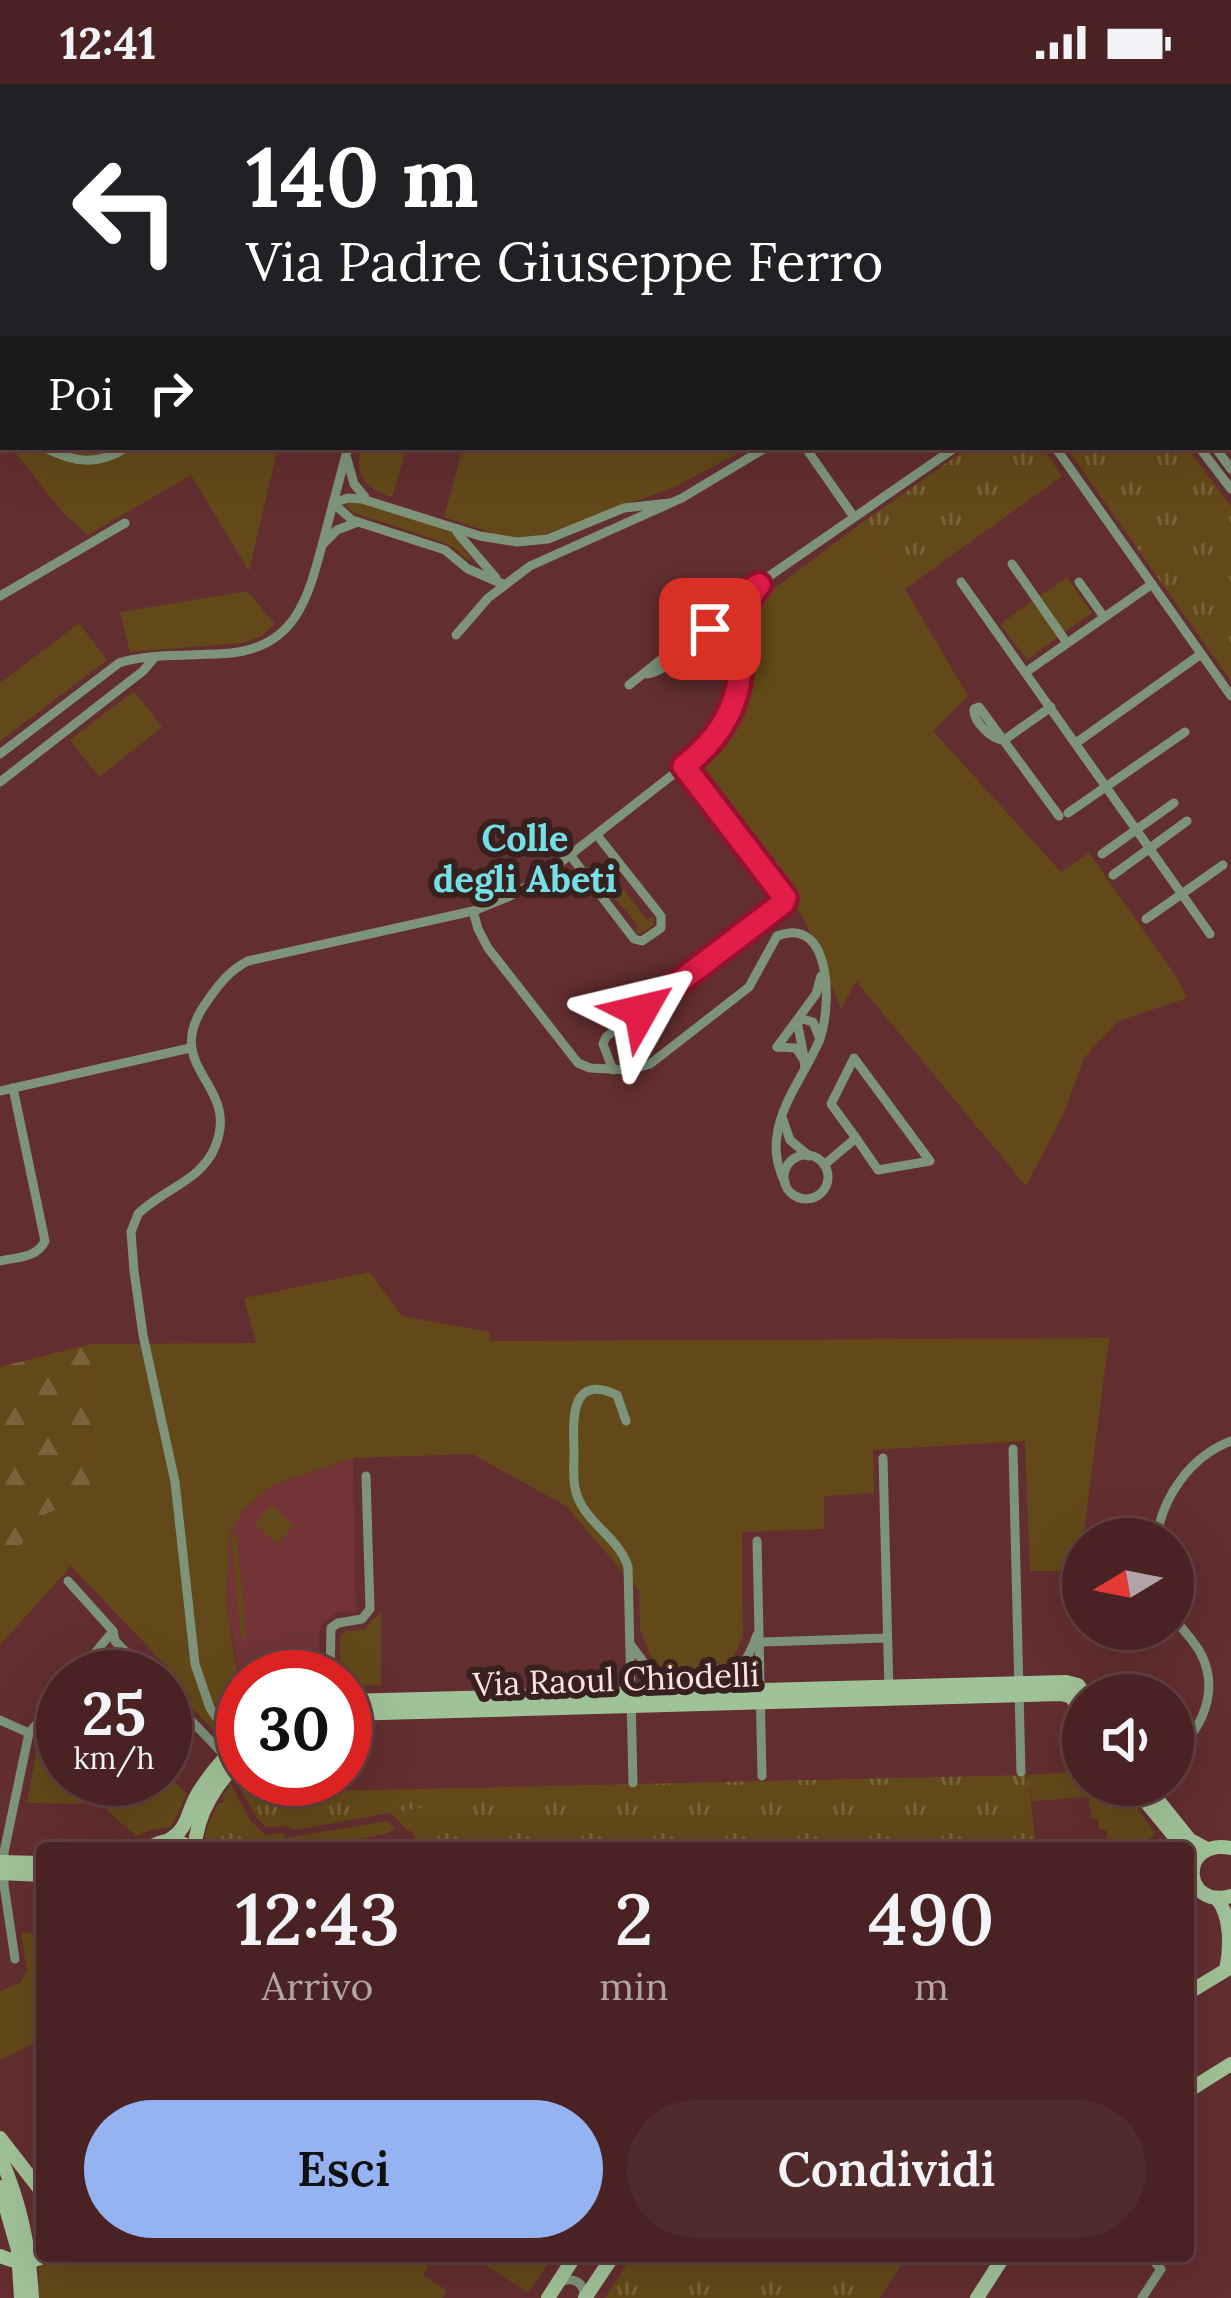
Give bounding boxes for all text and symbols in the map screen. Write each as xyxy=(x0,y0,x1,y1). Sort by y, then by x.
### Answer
text: 12:41 xyxy=(60,14,156,71)
text: 140 m xyxy=(246,122,479,230)
icon: left xyxy=(48,132,204,288)
text: Via Padre Giuseppe Ferro xyxy=(246,227,883,296)
icon: right xyxy=(138,360,204,426)
text: Poi xyxy=(48,365,114,422)
pin xyxy=(659,578,761,680)
icon: arrive xyxy=(677,596,743,662)
district label: Colle degli Abeti xyxy=(433,815,617,902)
position arrow xyxy=(578,948,704,1074)
north arrow xyxy=(1062,1518,1194,1650)
map controls xyxy=(1062,1518,1194,1806)
speed limit sign: 30 xyxy=(216,1650,372,1806)
street label: Via Raoul Chiodelli xyxy=(471,1653,760,1705)
button: sound xyxy=(1062,1674,1194,1806)
text: 25 xyxy=(82,1675,146,1751)
text: km/h xyxy=(73,1739,155,1777)
text: 12:43 xyxy=(236,1873,400,1965)
text: 2 xyxy=(615,1873,653,1965)
text: 490 xyxy=(868,1873,994,1965)
text: Arrivo xyxy=(262,1961,373,2011)
text: min xyxy=(599,1961,669,2011)
text: m xyxy=(914,1961,949,2011)
button: Esci xyxy=(84,2100,603,2238)
button: Condividi xyxy=(627,2100,1146,2238)

